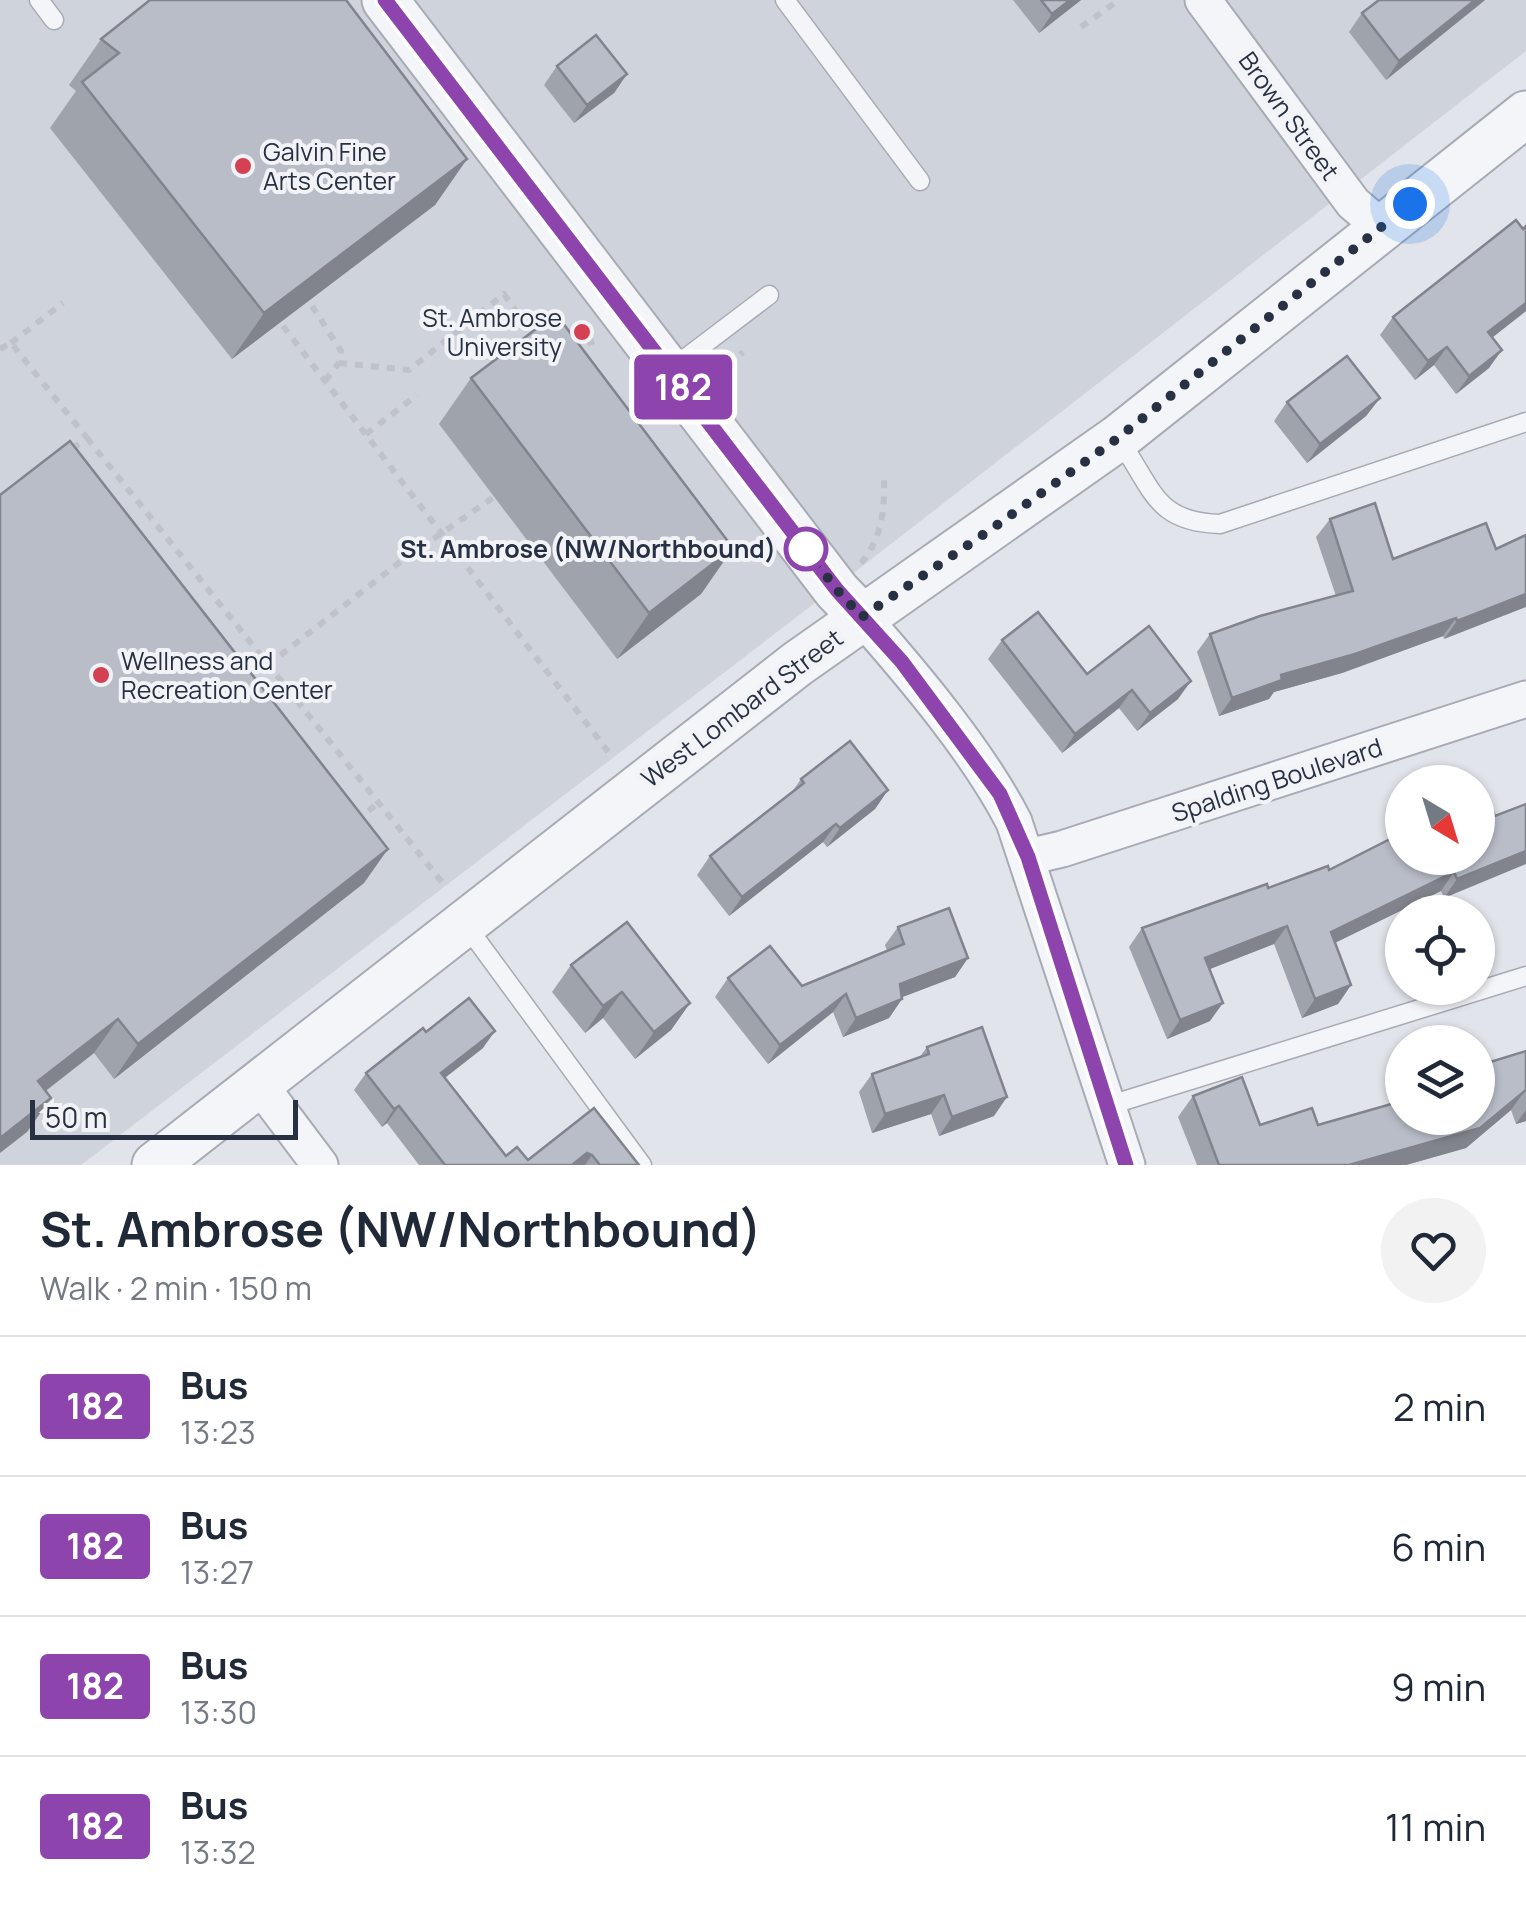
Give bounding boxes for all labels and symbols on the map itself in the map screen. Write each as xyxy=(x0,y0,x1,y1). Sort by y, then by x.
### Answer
street label: Brown Street xyxy=(1231,44,1348,187)
place label: Galvin Fine Arts Center xyxy=(263,134,396,198)
marker: Galvin Fine Arts Center xyxy=(232,155,254,177)
your location xyxy=(1385,179,1435,229)
place label: St. Ambrose University xyxy=(422,300,562,364)
marker: St. Ambrose University xyxy=(571,321,593,343)
line badge: 182 xyxy=(626,354,740,420)
marker: St. Ambrose (NW/Northbound) xyxy=(785,528,827,570)
place label: St. Ambrose (NW/Northbound) xyxy=(400,531,776,566)
street label: West Lombard Street xyxy=(634,620,850,795)
place label: Wellness and Recreation Center xyxy=(121,643,333,707)
marker: Wellness and Recreation Center xyxy=(90,664,112,686)
street label: Spalding Boulevard xyxy=(1167,729,1387,830)
north arrow xyxy=(1385,765,1495,875)
scale bar xyxy=(30,1095,298,1140)

